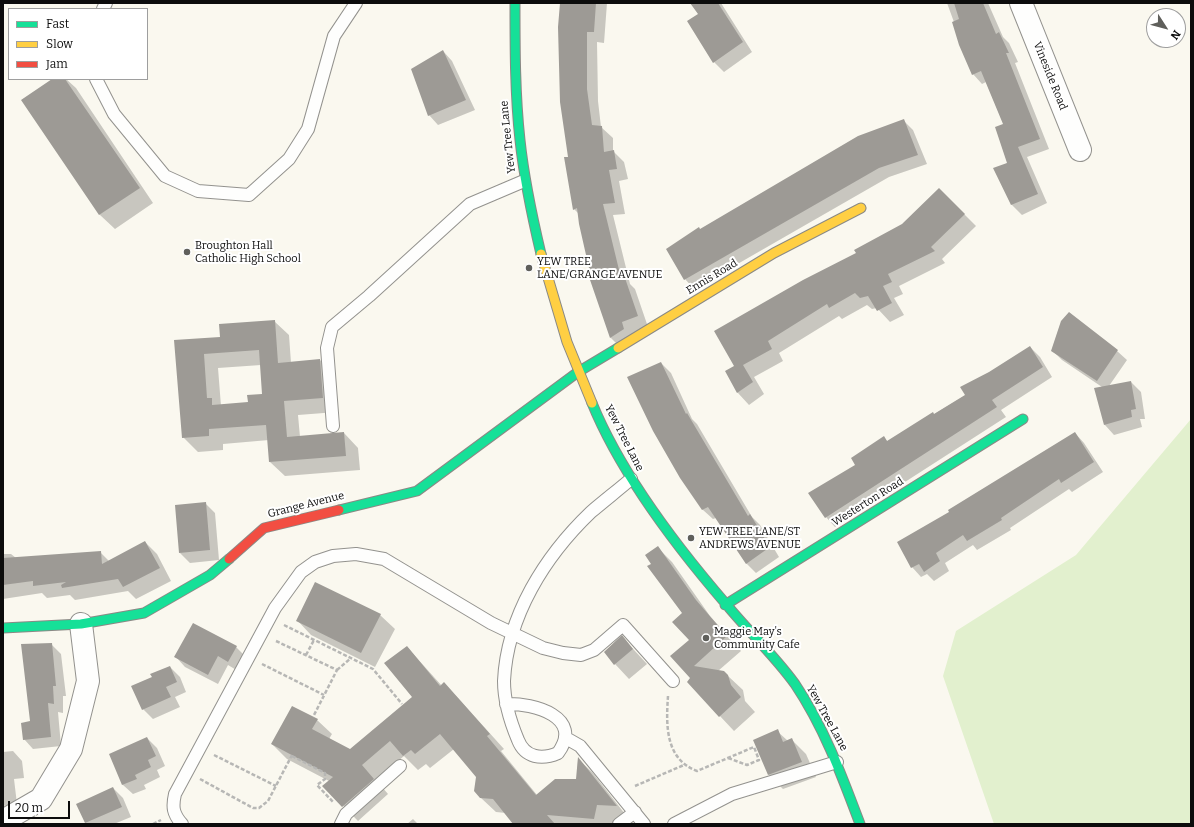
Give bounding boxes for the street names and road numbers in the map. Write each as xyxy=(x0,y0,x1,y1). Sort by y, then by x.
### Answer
street label: Vineside Road xyxy=(1030,40,1070,112)
street label: Yew Tree Lane xyxy=(498,100,518,174)
street label: Ennis Road xyxy=(684,257,740,297)
street label: Yew Tree Lane xyxy=(602,402,646,474)
street label: Westerton Road xyxy=(830,475,906,529)
street label: Grange Avenue xyxy=(266,489,346,521)
street label: Yew Tree Lane xyxy=(804,683,850,753)

